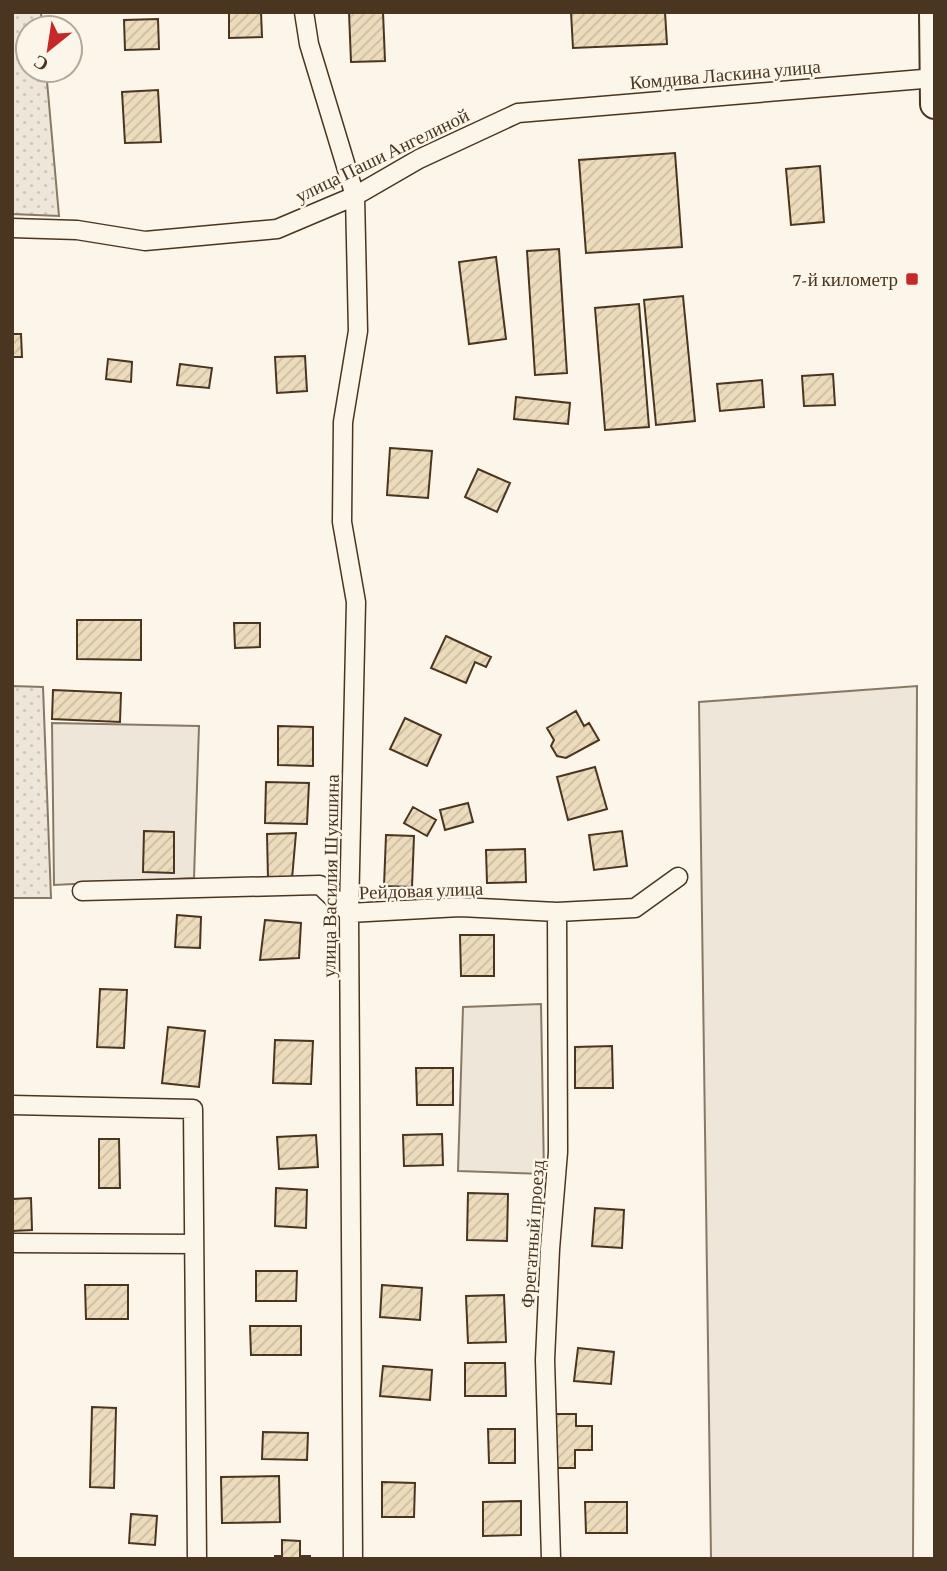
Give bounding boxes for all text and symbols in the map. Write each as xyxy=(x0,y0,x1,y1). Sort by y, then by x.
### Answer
north arrow xyxy=(14,14,84,84)
text: С xyxy=(30,51,52,76)
street label: Комдива Ласкина улица xyxy=(629,56,822,93)
street label: улица Паши Ангелиной xyxy=(292,104,472,207)
place label: 7-й километр xyxy=(792,269,898,290)
marker: 7-й километр xyxy=(904,271,920,287)
street label: улица Василия Шукшина xyxy=(318,774,343,978)
street label: Рейдовая улица xyxy=(358,878,484,903)
street label: Фрегатный проезд xyxy=(517,1159,548,1309)

